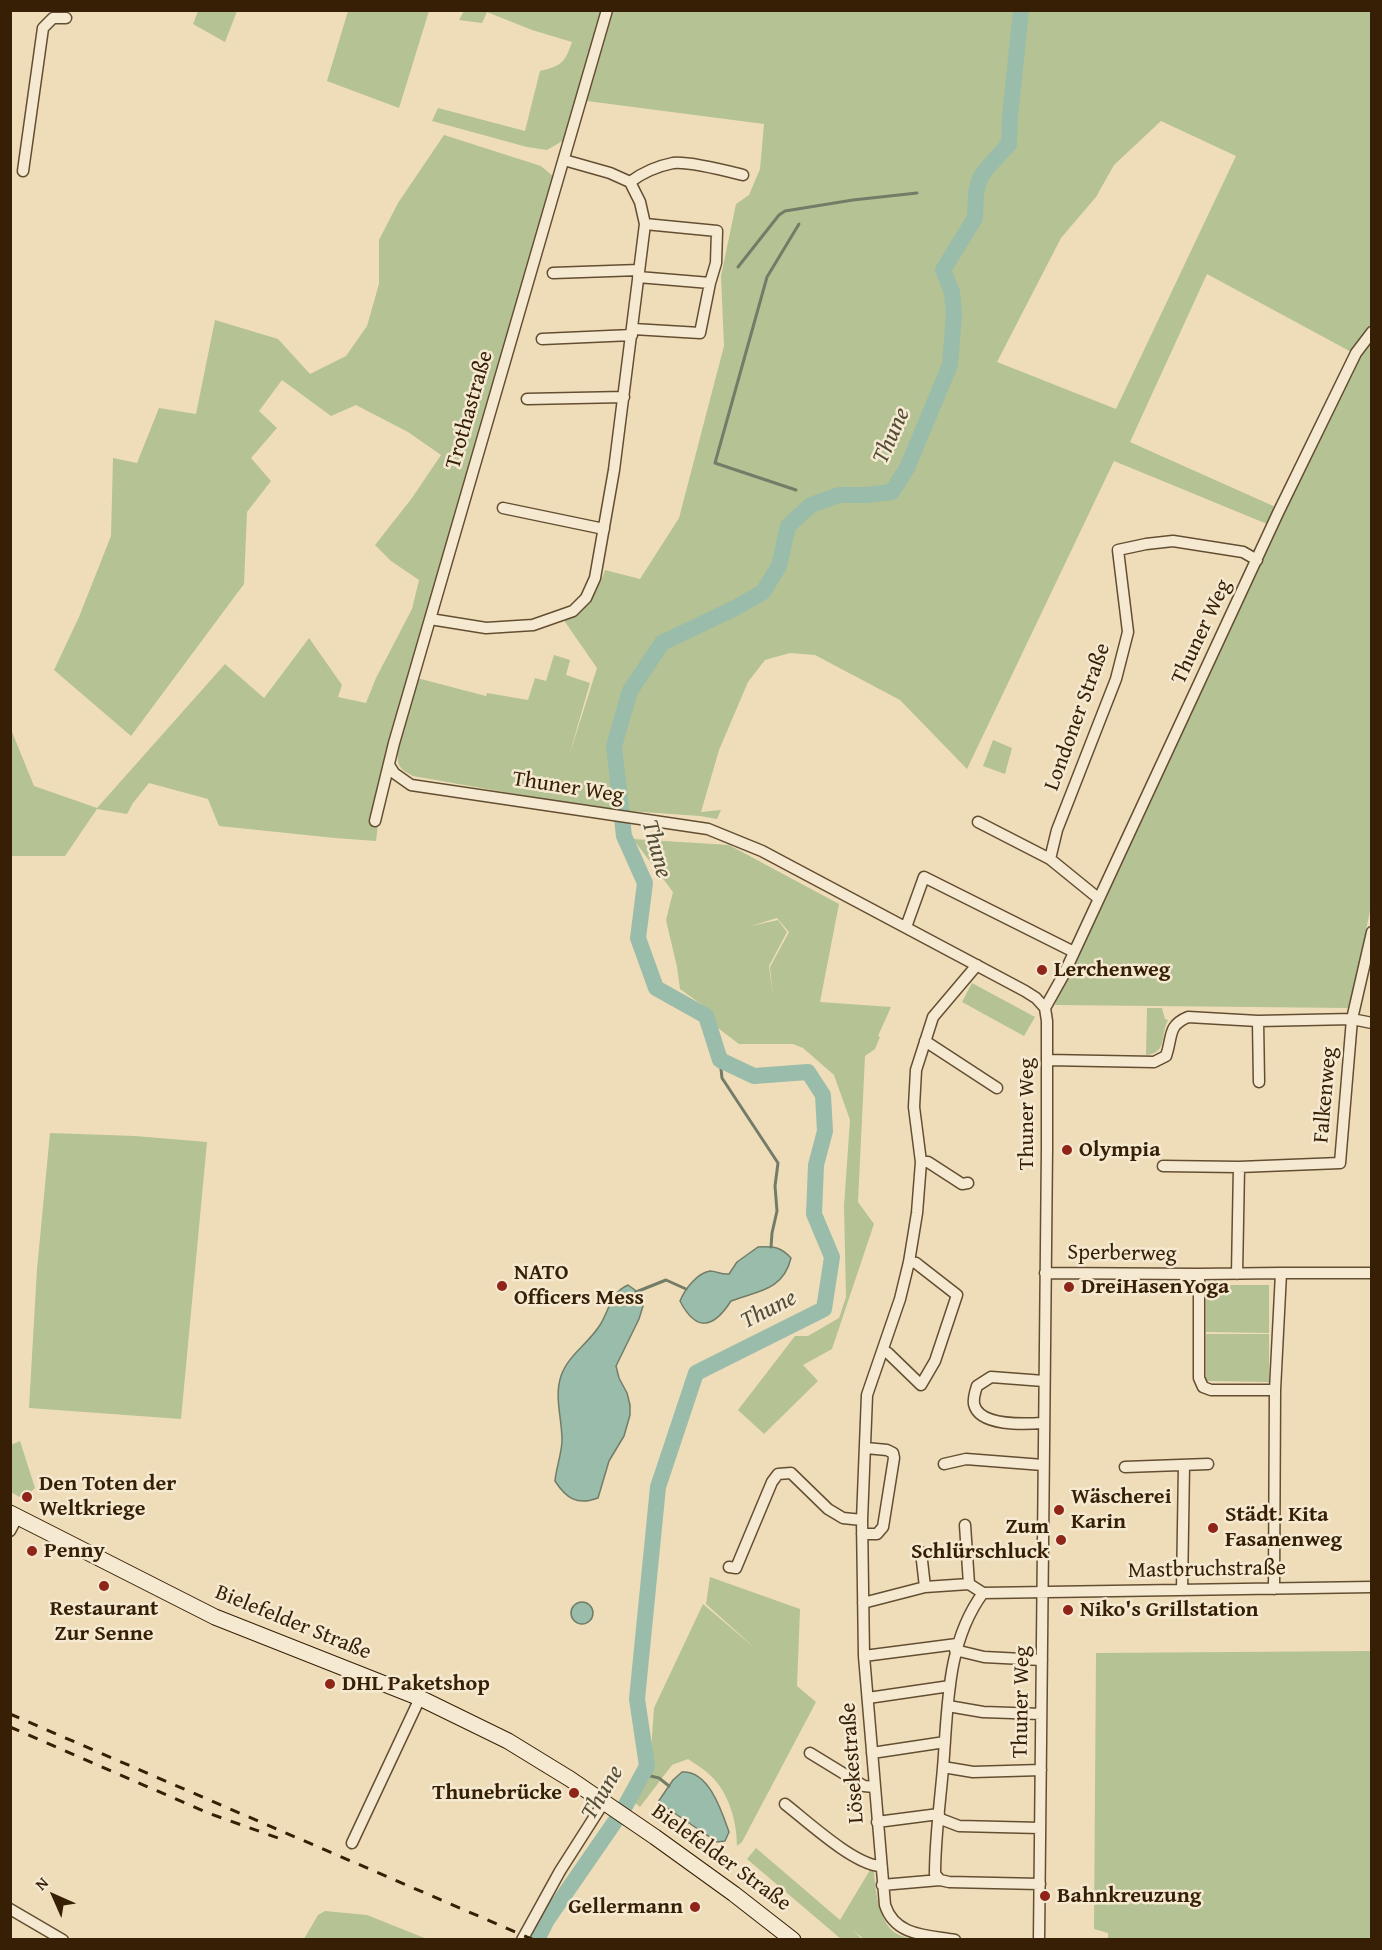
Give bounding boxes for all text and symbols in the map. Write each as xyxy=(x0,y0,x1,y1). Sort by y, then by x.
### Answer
street label: Trothastraße xyxy=(441,348,499,472)
water label: Thune xyxy=(867,403,917,469)
street label: Thuner Weg xyxy=(1166,576,1238,688)
street label: Londoner Straße xyxy=(1039,640,1117,794)
street label: Thuner Weg xyxy=(510,766,626,810)
water label: Thune xyxy=(634,817,678,881)
place label: Lerchenweg xyxy=(1054,957,1170,983)
marker: Lerchenweg xyxy=(1035,963,1049,977)
street label: Falkenweg xyxy=(1309,1046,1343,1144)
street label: Thuner Weg xyxy=(1014,1058,1040,1170)
place label: Olympia xyxy=(1079,1137,1160,1163)
marker: Olympia xyxy=(1060,1143,1074,1157)
street label: Sperberweg xyxy=(1067,1240,1177,1268)
place label: NATO Officers Mess xyxy=(514,1260,644,1312)
place label: DreiHasenYoga xyxy=(1081,1274,1229,1300)
marker: NATO Officers Mess xyxy=(495,1279,509,1293)
marker: DreiHasenYoga xyxy=(1062,1280,1076,1294)
water label: Thune xyxy=(736,1284,802,1336)
place label: Den Toten der Weltkriege xyxy=(39,1471,176,1522)
place label: Wäscherei Karin xyxy=(1071,1484,1171,1536)
marker: Den Toten der Weltkriege xyxy=(20,1490,34,1504)
place label: Städt. Kita Fasanenweg xyxy=(1225,1502,1342,1554)
marker: Wäscherei Karin xyxy=(1052,1503,1066,1517)
place label: Zum Schlürschluck xyxy=(911,1514,1049,1566)
marker: Städt. Kita Fasanenweg xyxy=(1206,1521,1220,1535)
marker: Zum Schlürschluck xyxy=(1054,1533,1068,1547)
place label: Penny xyxy=(44,1538,105,1564)
marker: Penny xyxy=(25,1544,39,1558)
street label: Mastbruchstraße xyxy=(1128,1555,1286,1585)
marker: Restaurant Zur Senne xyxy=(97,1579,111,1593)
street label: Bielefelder Straße xyxy=(211,1580,375,1666)
place label: Restaurant Zur Senne xyxy=(50,1596,158,1648)
place label: Niko's Grillstation xyxy=(1080,1597,1259,1623)
marker: Niko's Grillstation xyxy=(1061,1603,1075,1617)
street label: Thuner Weg xyxy=(1008,1646,1036,1758)
place label: DHL Paketshop xyxy=(342,1671,490,1697)
marker: DHL Paketshop xyxy=(323,1677,337,1691)
street label: Lösekestraße xyxy=(836,1702,870,1824)
water label: Thune xyxy=(576,1760,630,1826)
place label: Thunebrücke xyxy=(432,1780,562,1806)
marker: Thunebrücke xyxy=(567,1786,581,1800)
street label: Bielefelder Straße xyxy=(646,1799,796,1917)
north arrow xyxy=(24,1866,84,1926)
text: N xyxy=(29,1871,54,1896)
place label: Bahnkreuzung xyxy=(1057,1883,1201,1909)
marker: Bahnkreuzung xyxy=(1038,1889,1052,1903)
place label: Gellermann xyxy=(568,1894,683,1920)
marker: Gellermann xyxy=(688,1900,702,1914)

